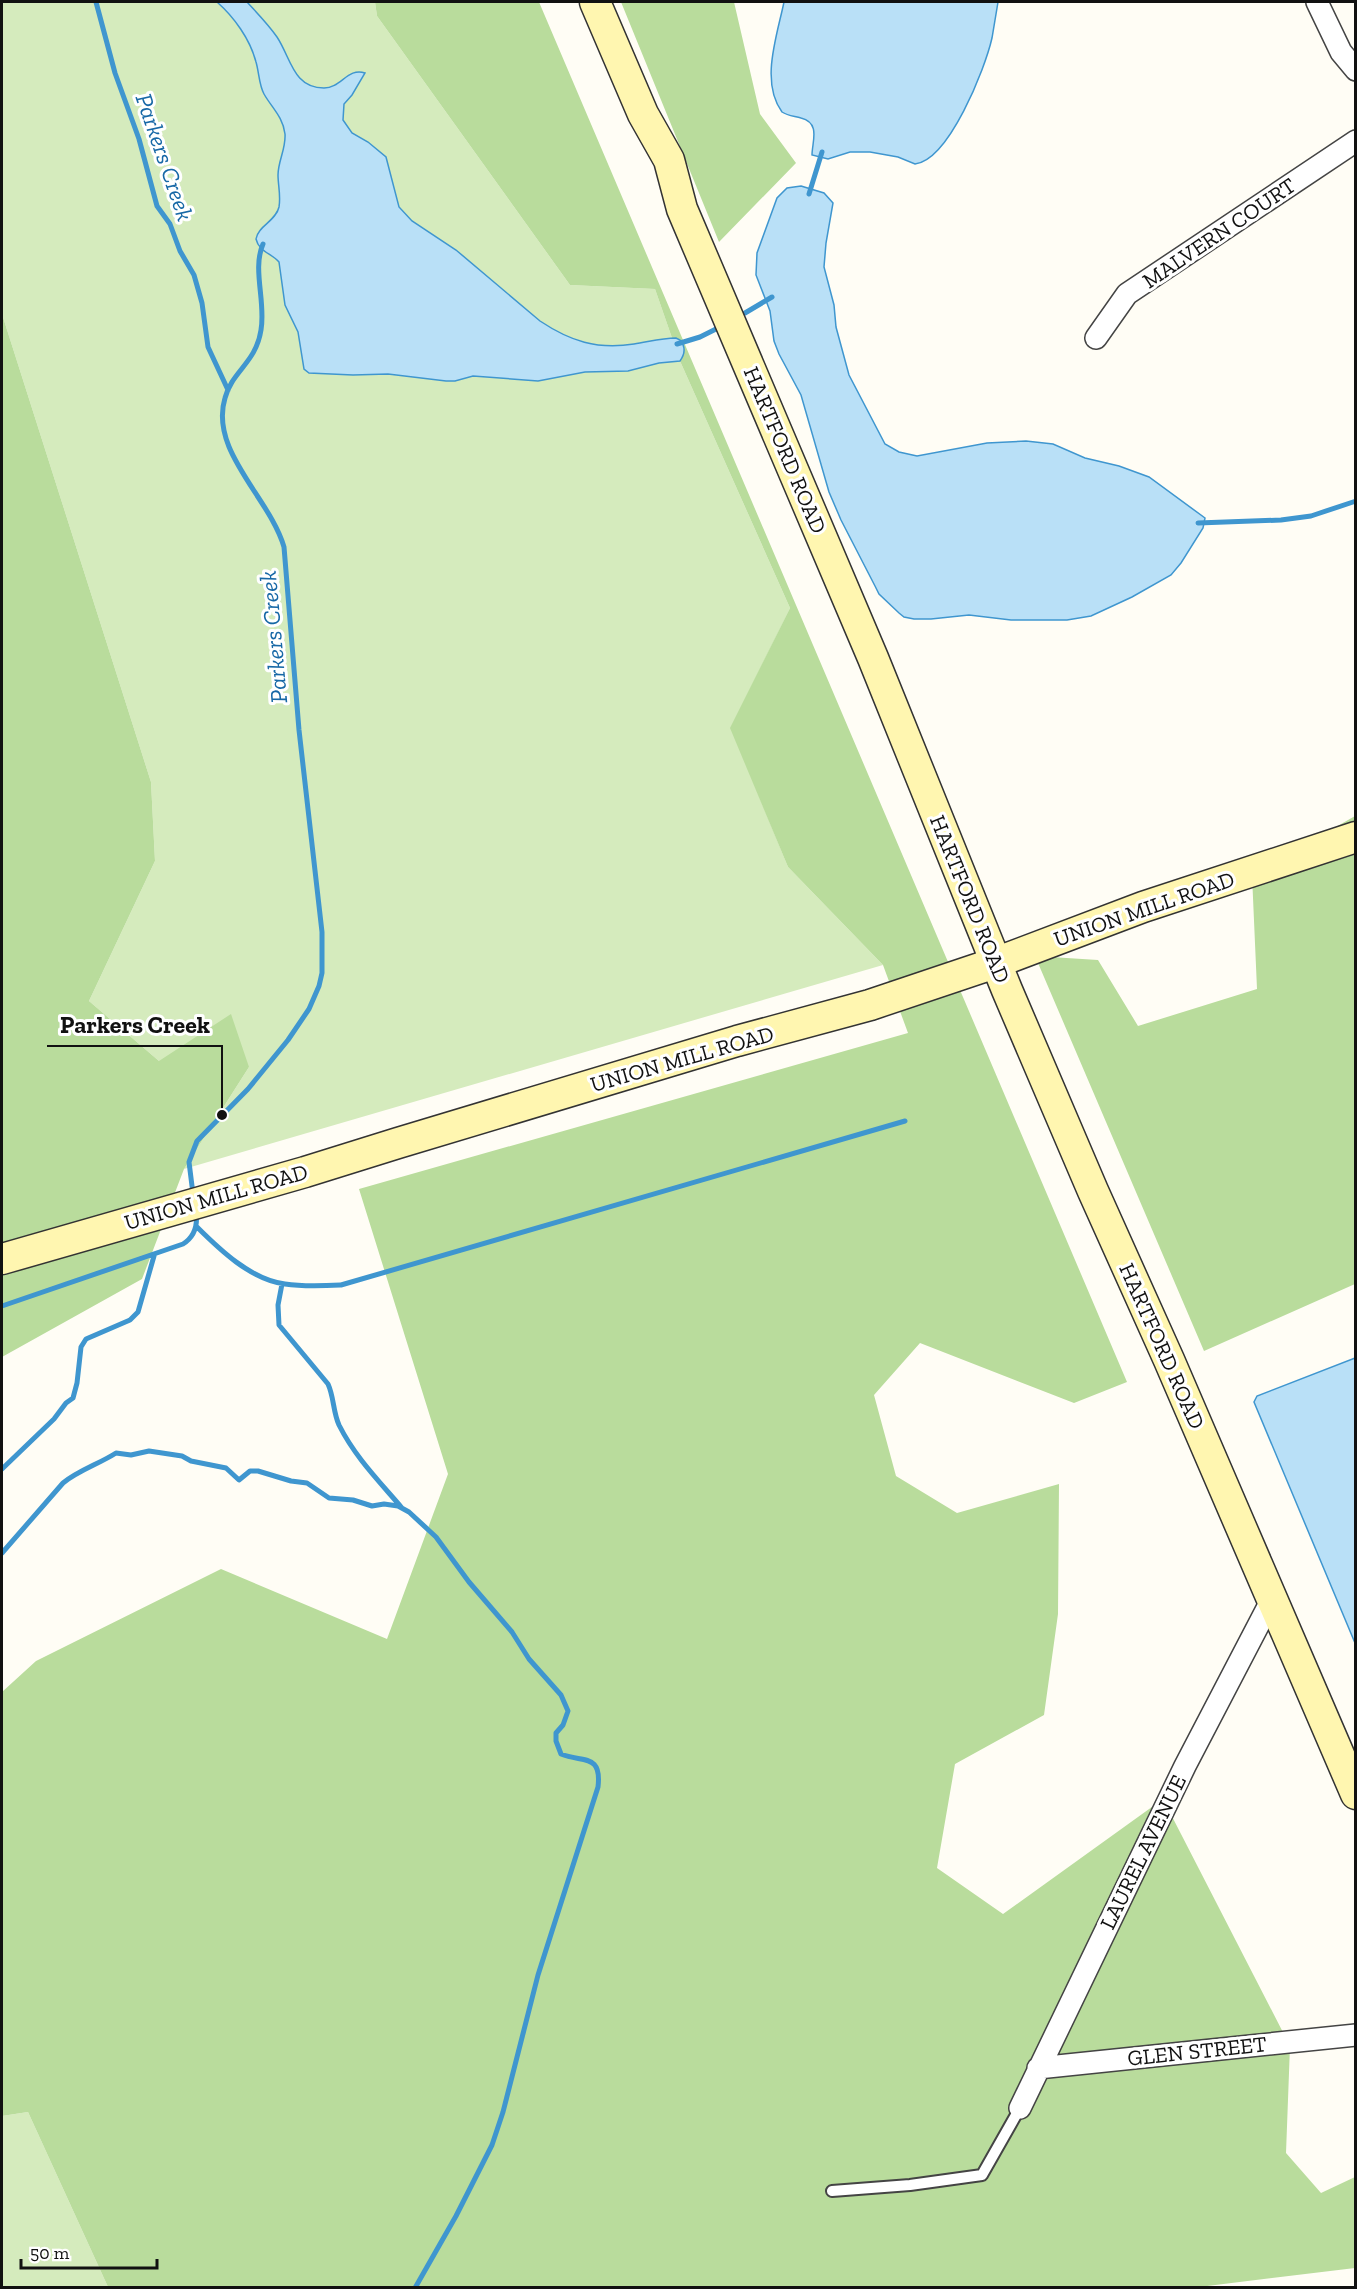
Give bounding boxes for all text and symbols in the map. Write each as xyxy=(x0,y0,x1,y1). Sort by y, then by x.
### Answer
water label: Parkers Creek xyxy=(130,89,200,225)
street label: MALVERN COURT xyxy=(1137,172,1301,294)
street label: HARTFORD ROAD xyxy=(738,363,832,537)
water label: Parkers Creek xyxy=(253,569,293,704)
street label: HARTFORD ROAD xyxy=(924,811,1016,987)
street label: UNION MILL ROAD xyxy=(1050,865,1238,953)
callout: Parkers Creek xyxy=(47,1004,222,1046)
text: Parkers Creek xyxy=(60,1010,210,1039)
street label: UNION MILL ROAD xyxy=(587,1020,777,1098)
street label: UNION MILL ROAD xyxy=(121,1158,311,1236)
street label: HARTFORD ROAD xyxy=(1113,1259,1211,1433)
street label: LAUREL AVENUE xyxy=(1094,1770,1192,1934)
street label: GLEN STREET xyxy=(1126,2030,1268,2072)
scale bar xyxy=(21,2232,158,2270)
text: 50 m xyxy=(30,2242,70,2264)

